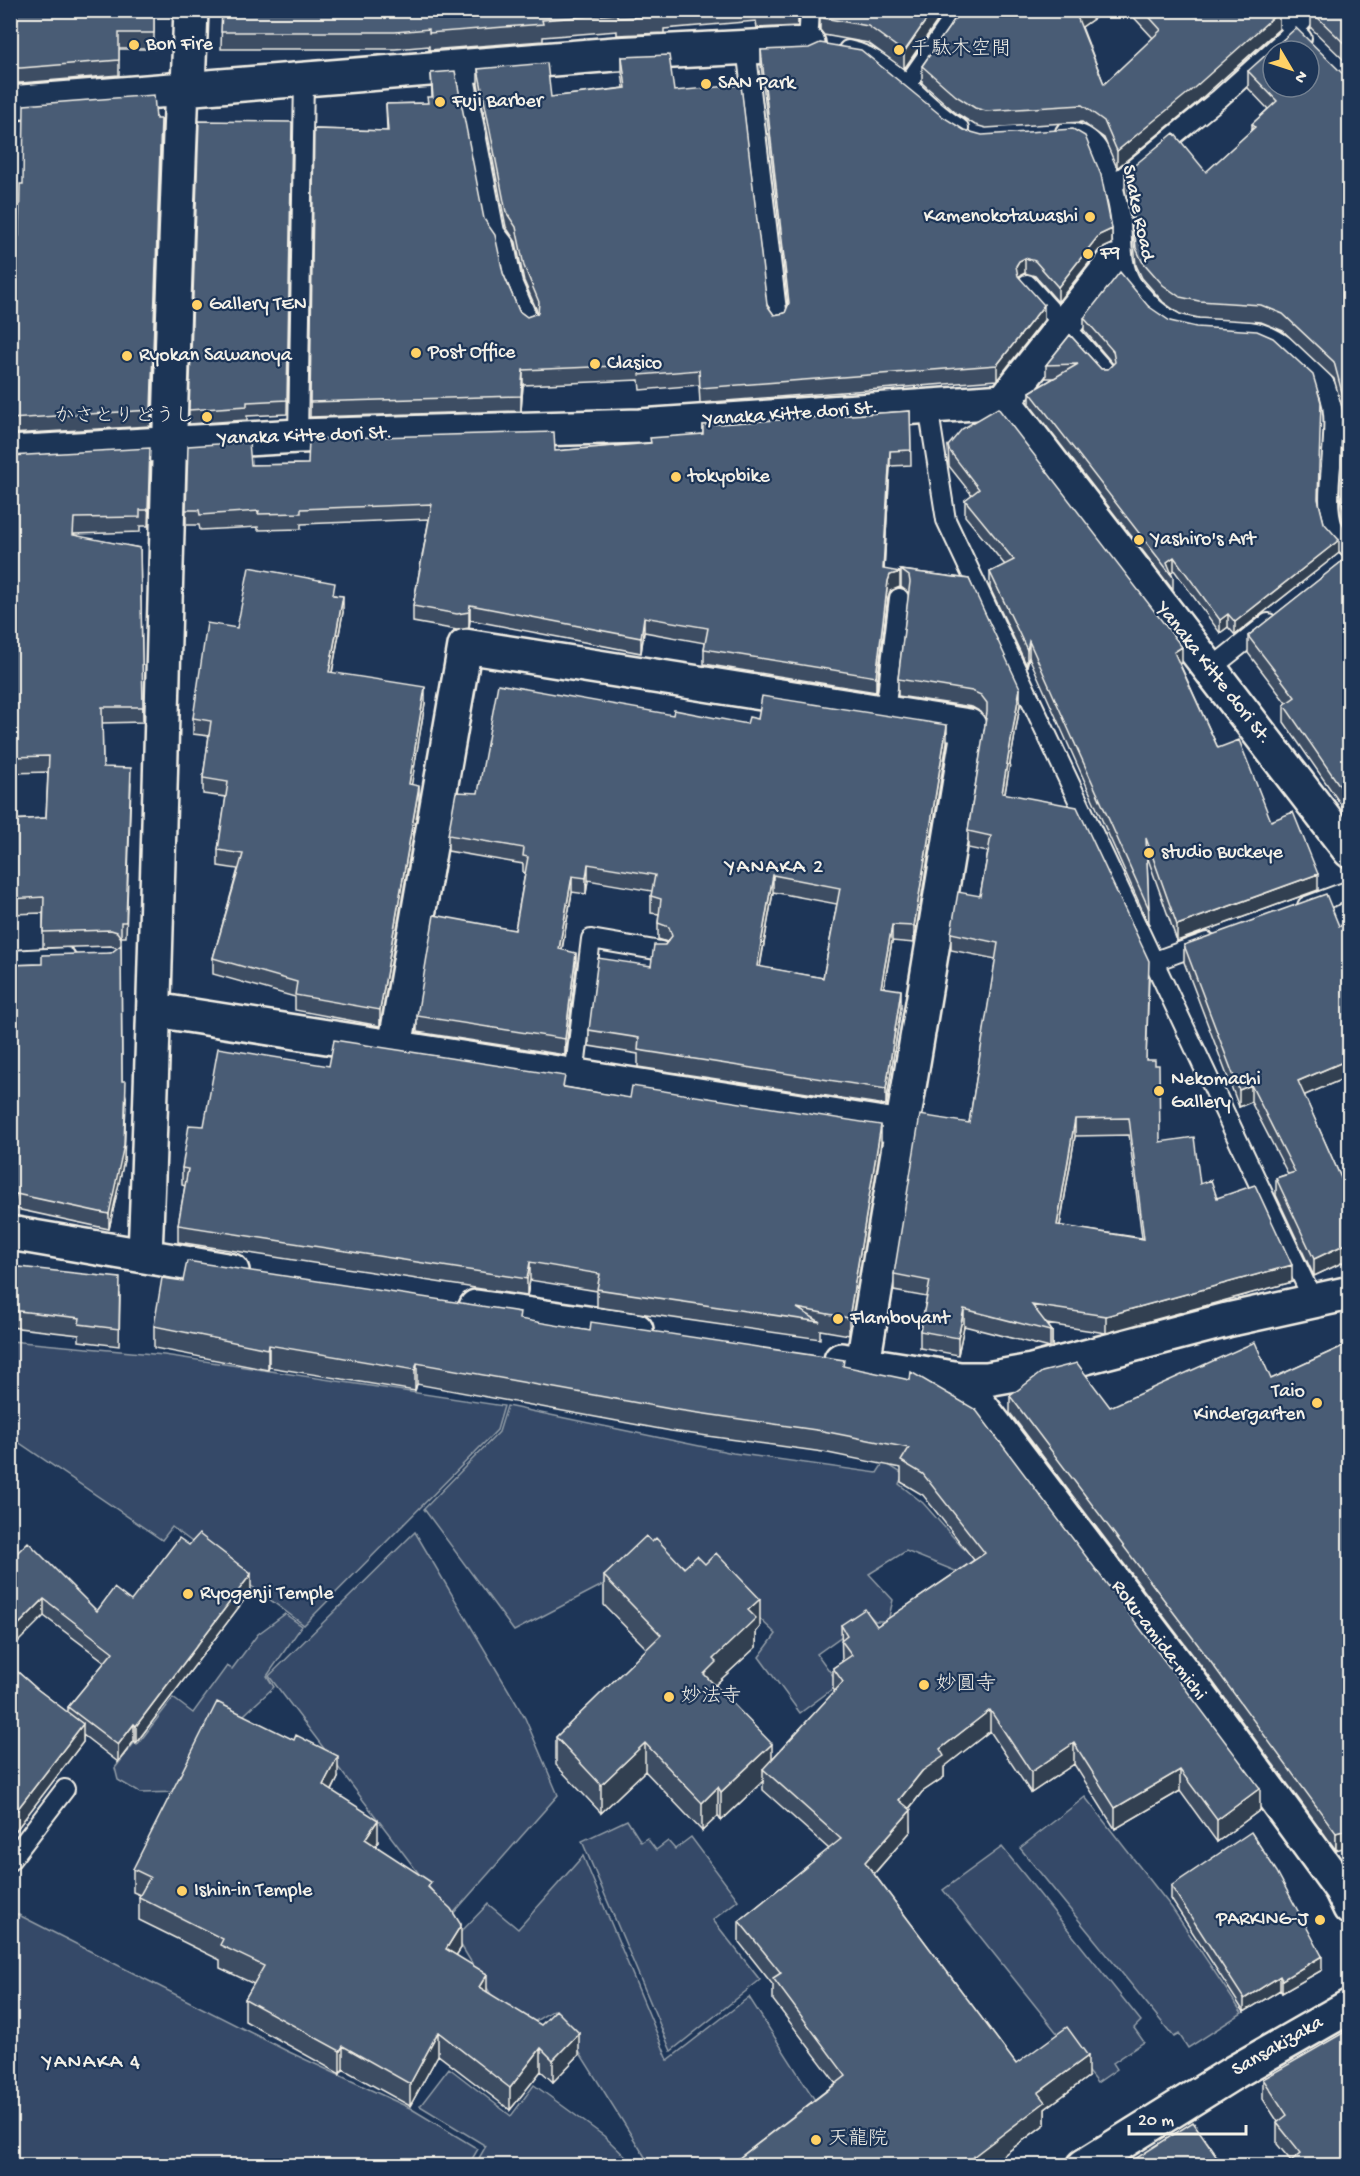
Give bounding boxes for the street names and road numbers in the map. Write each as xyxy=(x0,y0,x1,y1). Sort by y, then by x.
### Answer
street label: Snake Road xyxy=(1116,163,1159,265)
street label: Yanaka Kitte dori St. xyxy=(701,397,879,433)
street label: Yanaka Kitte dori St. xyxy=(215,422,393,452)
street label: Yanaka Kitte dori St. xyxy=(1149,597,1276,750)
street label: Roku-amida-michi xyxy=(1105,1576,1211,1706)
street label: Sansakizaka xyxy=(1228,2011,1328,2082)

